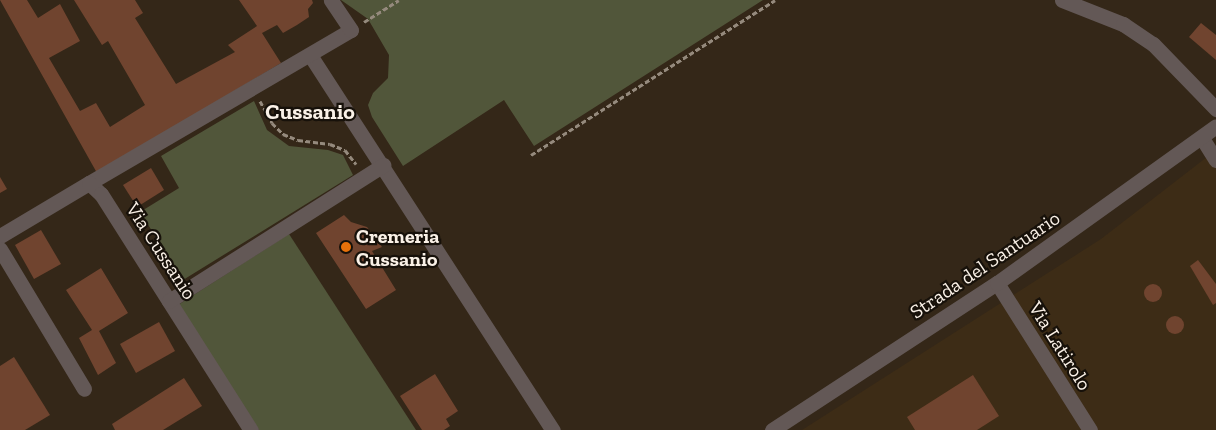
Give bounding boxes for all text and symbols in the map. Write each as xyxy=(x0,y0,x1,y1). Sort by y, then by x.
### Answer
district label: Cussanio xyxy=(265,99,355,125)
street label: Via Cussanio xyxy=(121,198,201,304)
street label: Strada del Santuario xyxy=(905,206,1065,324)
place label: Cremeria Cussanio xyxy=(356,224,439,271)
marker: Cremeria Cussanio xyxy=(340,241,352,253)
street label: Via Latirolo xyxy=(1023,297,1097,395)

